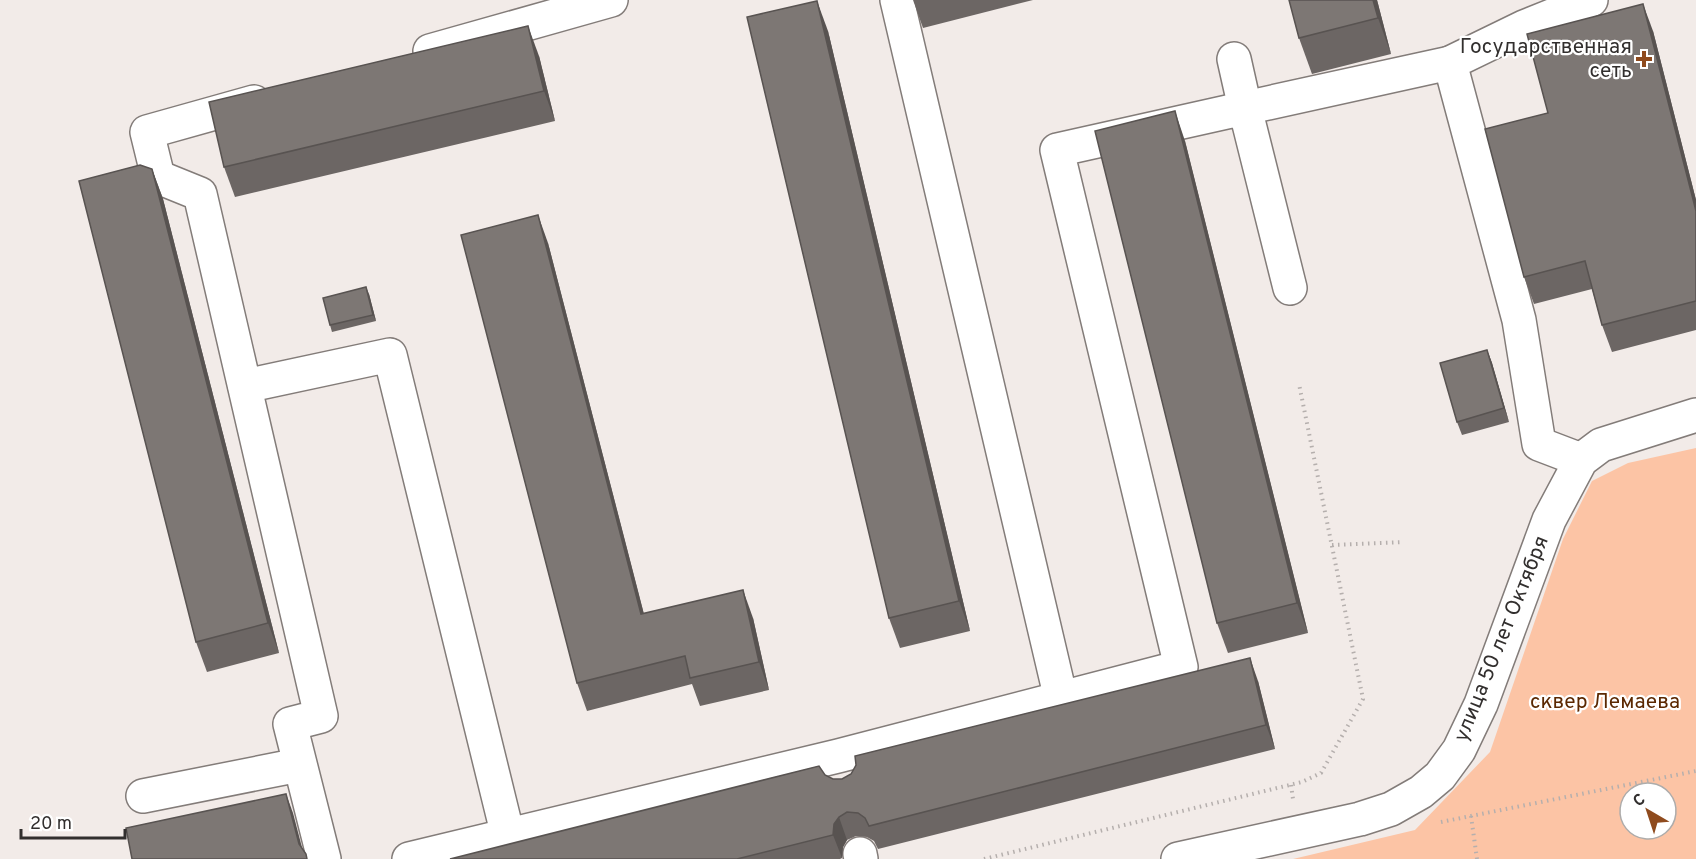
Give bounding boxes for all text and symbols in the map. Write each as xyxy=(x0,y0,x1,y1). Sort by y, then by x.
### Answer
place label: Государственная сеть xyxy=(1460,34,1632,85)
marker: Государственная сеть xyxy=(1637,52,1651,66)
street label: улица 50 лет Октября xyxy=(1448,532,1556,746)
park label: сквер Лемаева xyxy=(1530,689,1680,716)
north arrow xyxy=(1618,781,1678,841)
text: С xyxy=(1630,790,1650,812)
scale bar xyxy=(21,802,124,840)
text: 20 m xyxy=(30,813,72,836)

